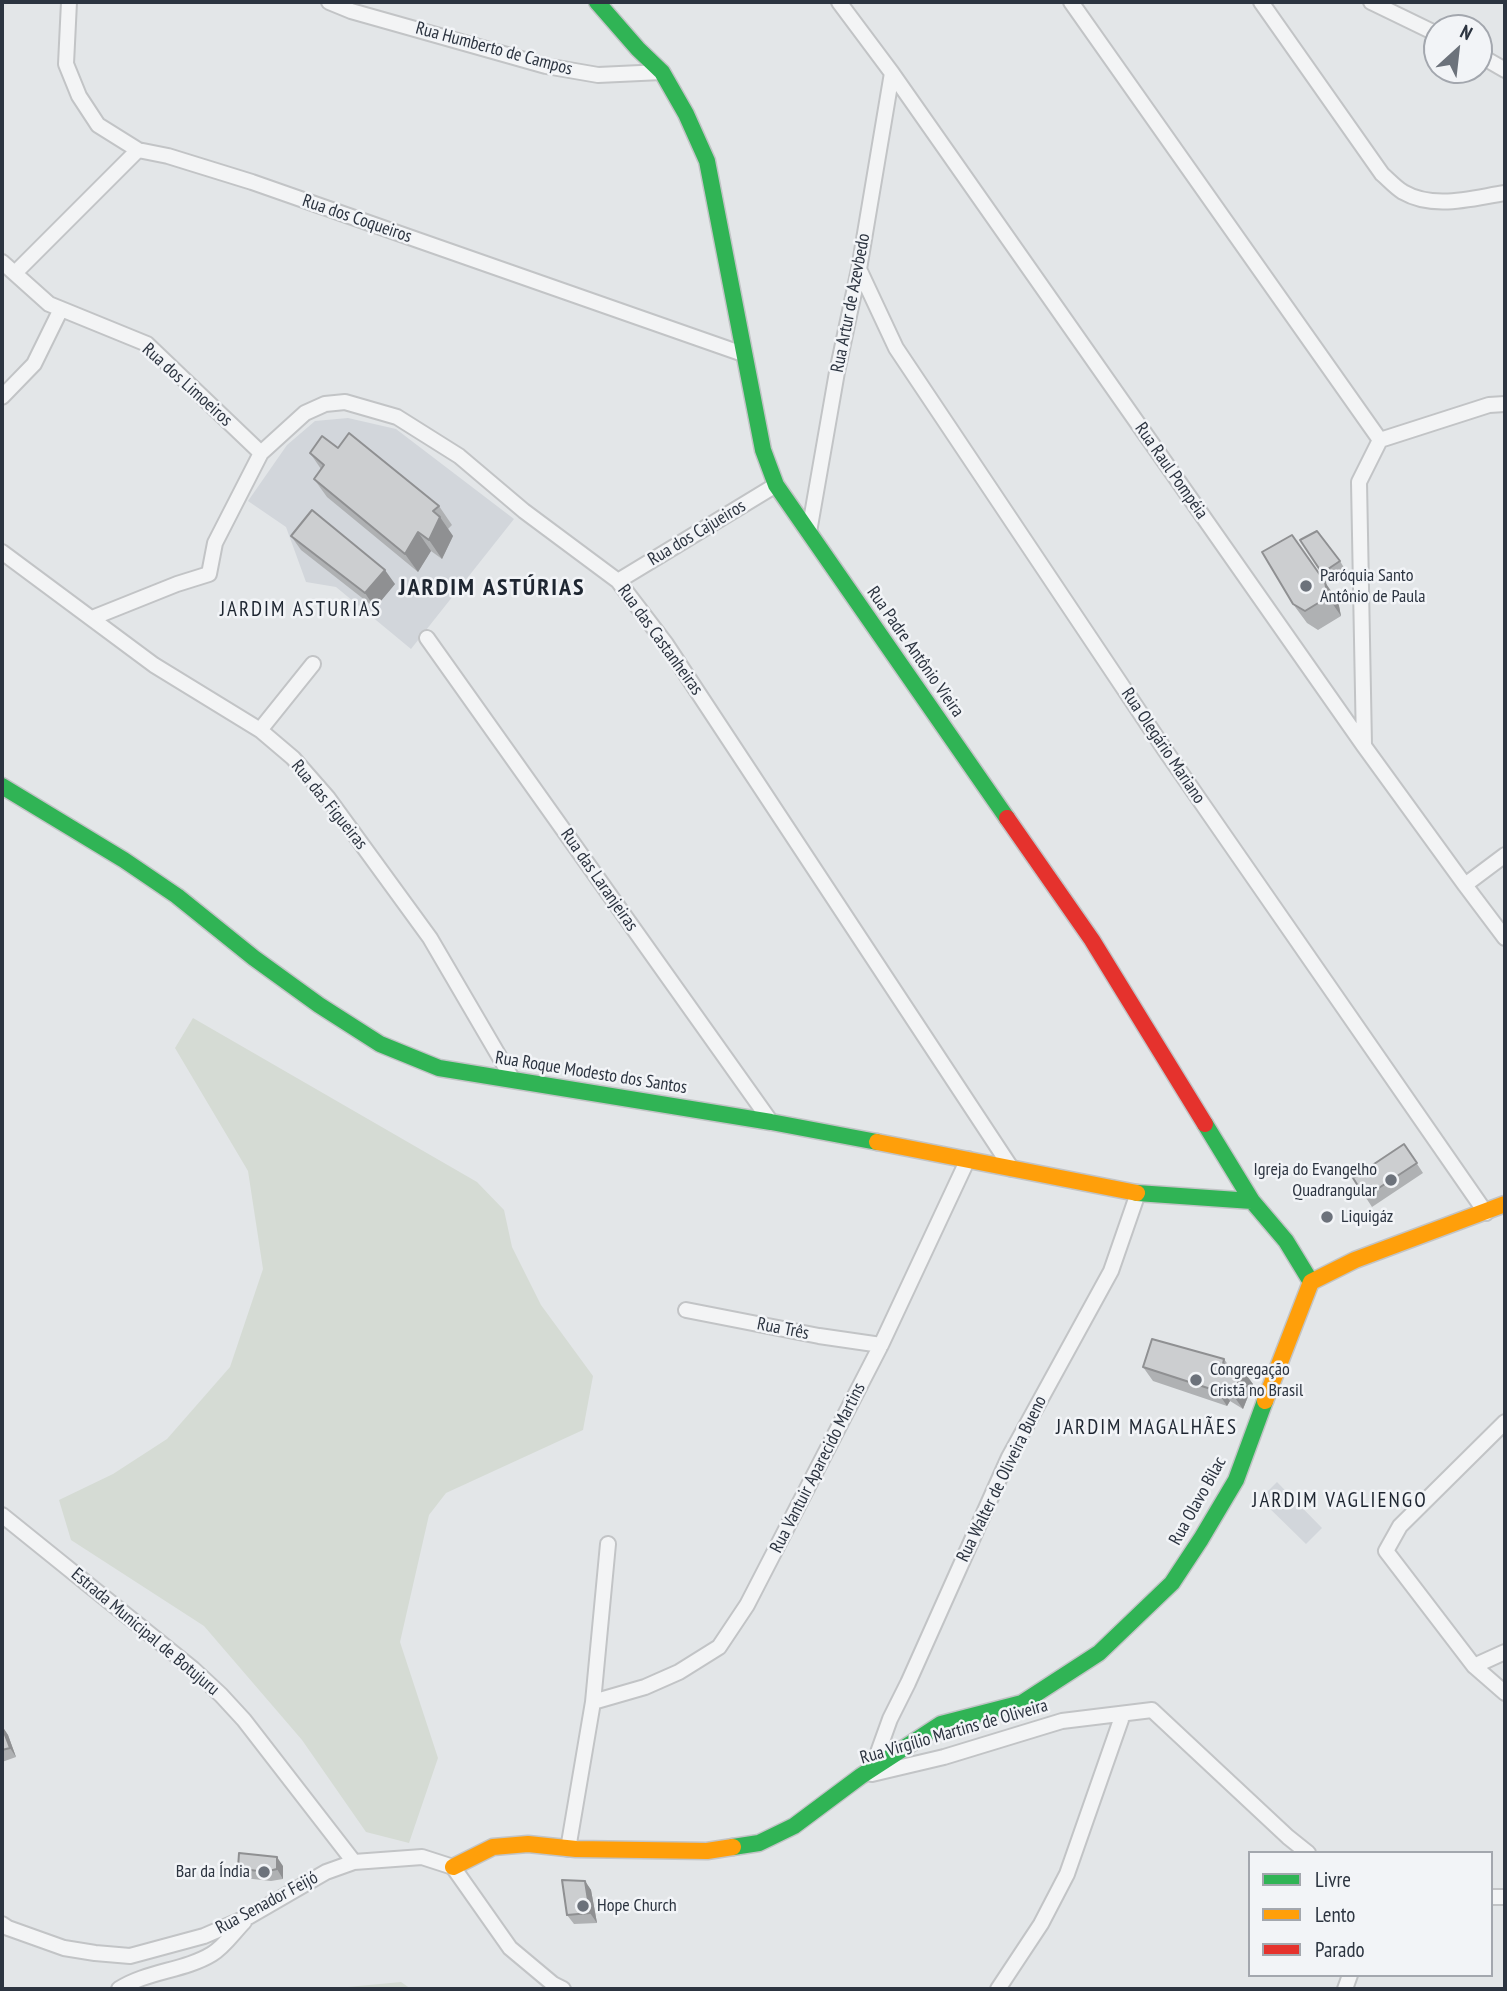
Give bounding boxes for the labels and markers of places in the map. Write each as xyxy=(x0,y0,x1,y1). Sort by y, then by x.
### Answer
place label: Paróquia Santo Antônio de Paula xyxy=(1320,565,1425,608)
marker: Paróquia Santo Antônio de Paula xyxy=(1298,578,1314,594)
place label: Igreja do Evangelho Quadrangular xyxy=(1253,1159,1377,1202)
marker: Igreja do Evangelho Quadrangular xyxy=(1383,1172,1399,1188)
place label: Liquigáz xyxy=(1341,1206,1393,1228)
marker: Liquigáz xyxy=(1319,1209,1335,1225)
place label: Congregação Cristã no Brasil xyxy=(1210,1359,1303,1402)
marker: Congregação Cristã no Brasil xyxy=(1188,1372,1204,1388)
place label: Bar da Índia xyxy=(176,1861,250,1883)
marker: Bar da Índia xyxy=(256,1864,272,1880)
place label: Hope Church xyxy=(597,1895,677,1917)
marker: Hope Church xyxy=(575,1898,591,1914)

